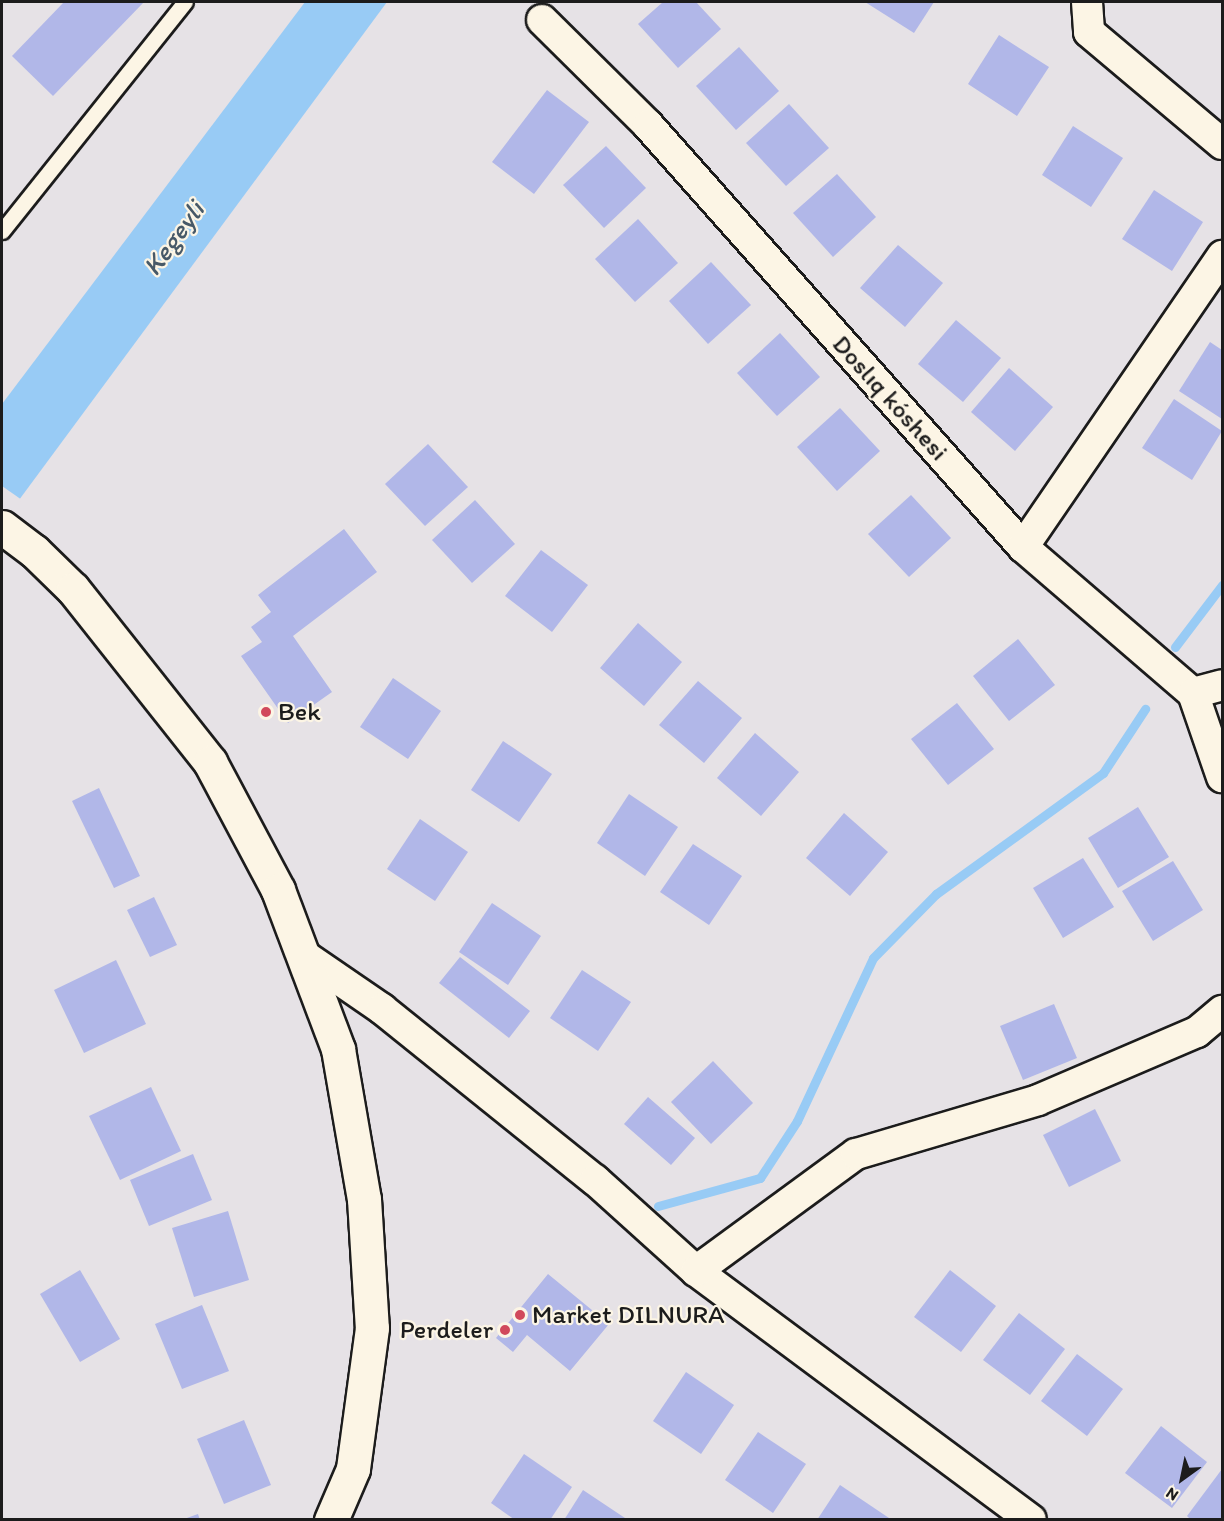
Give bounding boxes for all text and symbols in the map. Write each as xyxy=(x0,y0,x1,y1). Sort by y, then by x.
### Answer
water label: Kegeyli xyxy=(135,195,211,281)
street label: Doslıq kóshesi xyxy=(826,329,954,467)
place label: Bek xyxy=(278,696,321,728)
marker: Bek xyxy=(259,705,273,719)
place label: Market DILNURA xyxy=(532,1299,725,1331)
marker: Market DILNURA xyxy=(513,1308,527,1322)
place label: Perdeler xyxy=(400,1314,493,1346)
marker: Perdeler xyxy=(498,1323,512,1337)
north arrow xyxy=(1152,1449,1212,1509)
text: N xyxy=(1162,1484,1182,1505)

